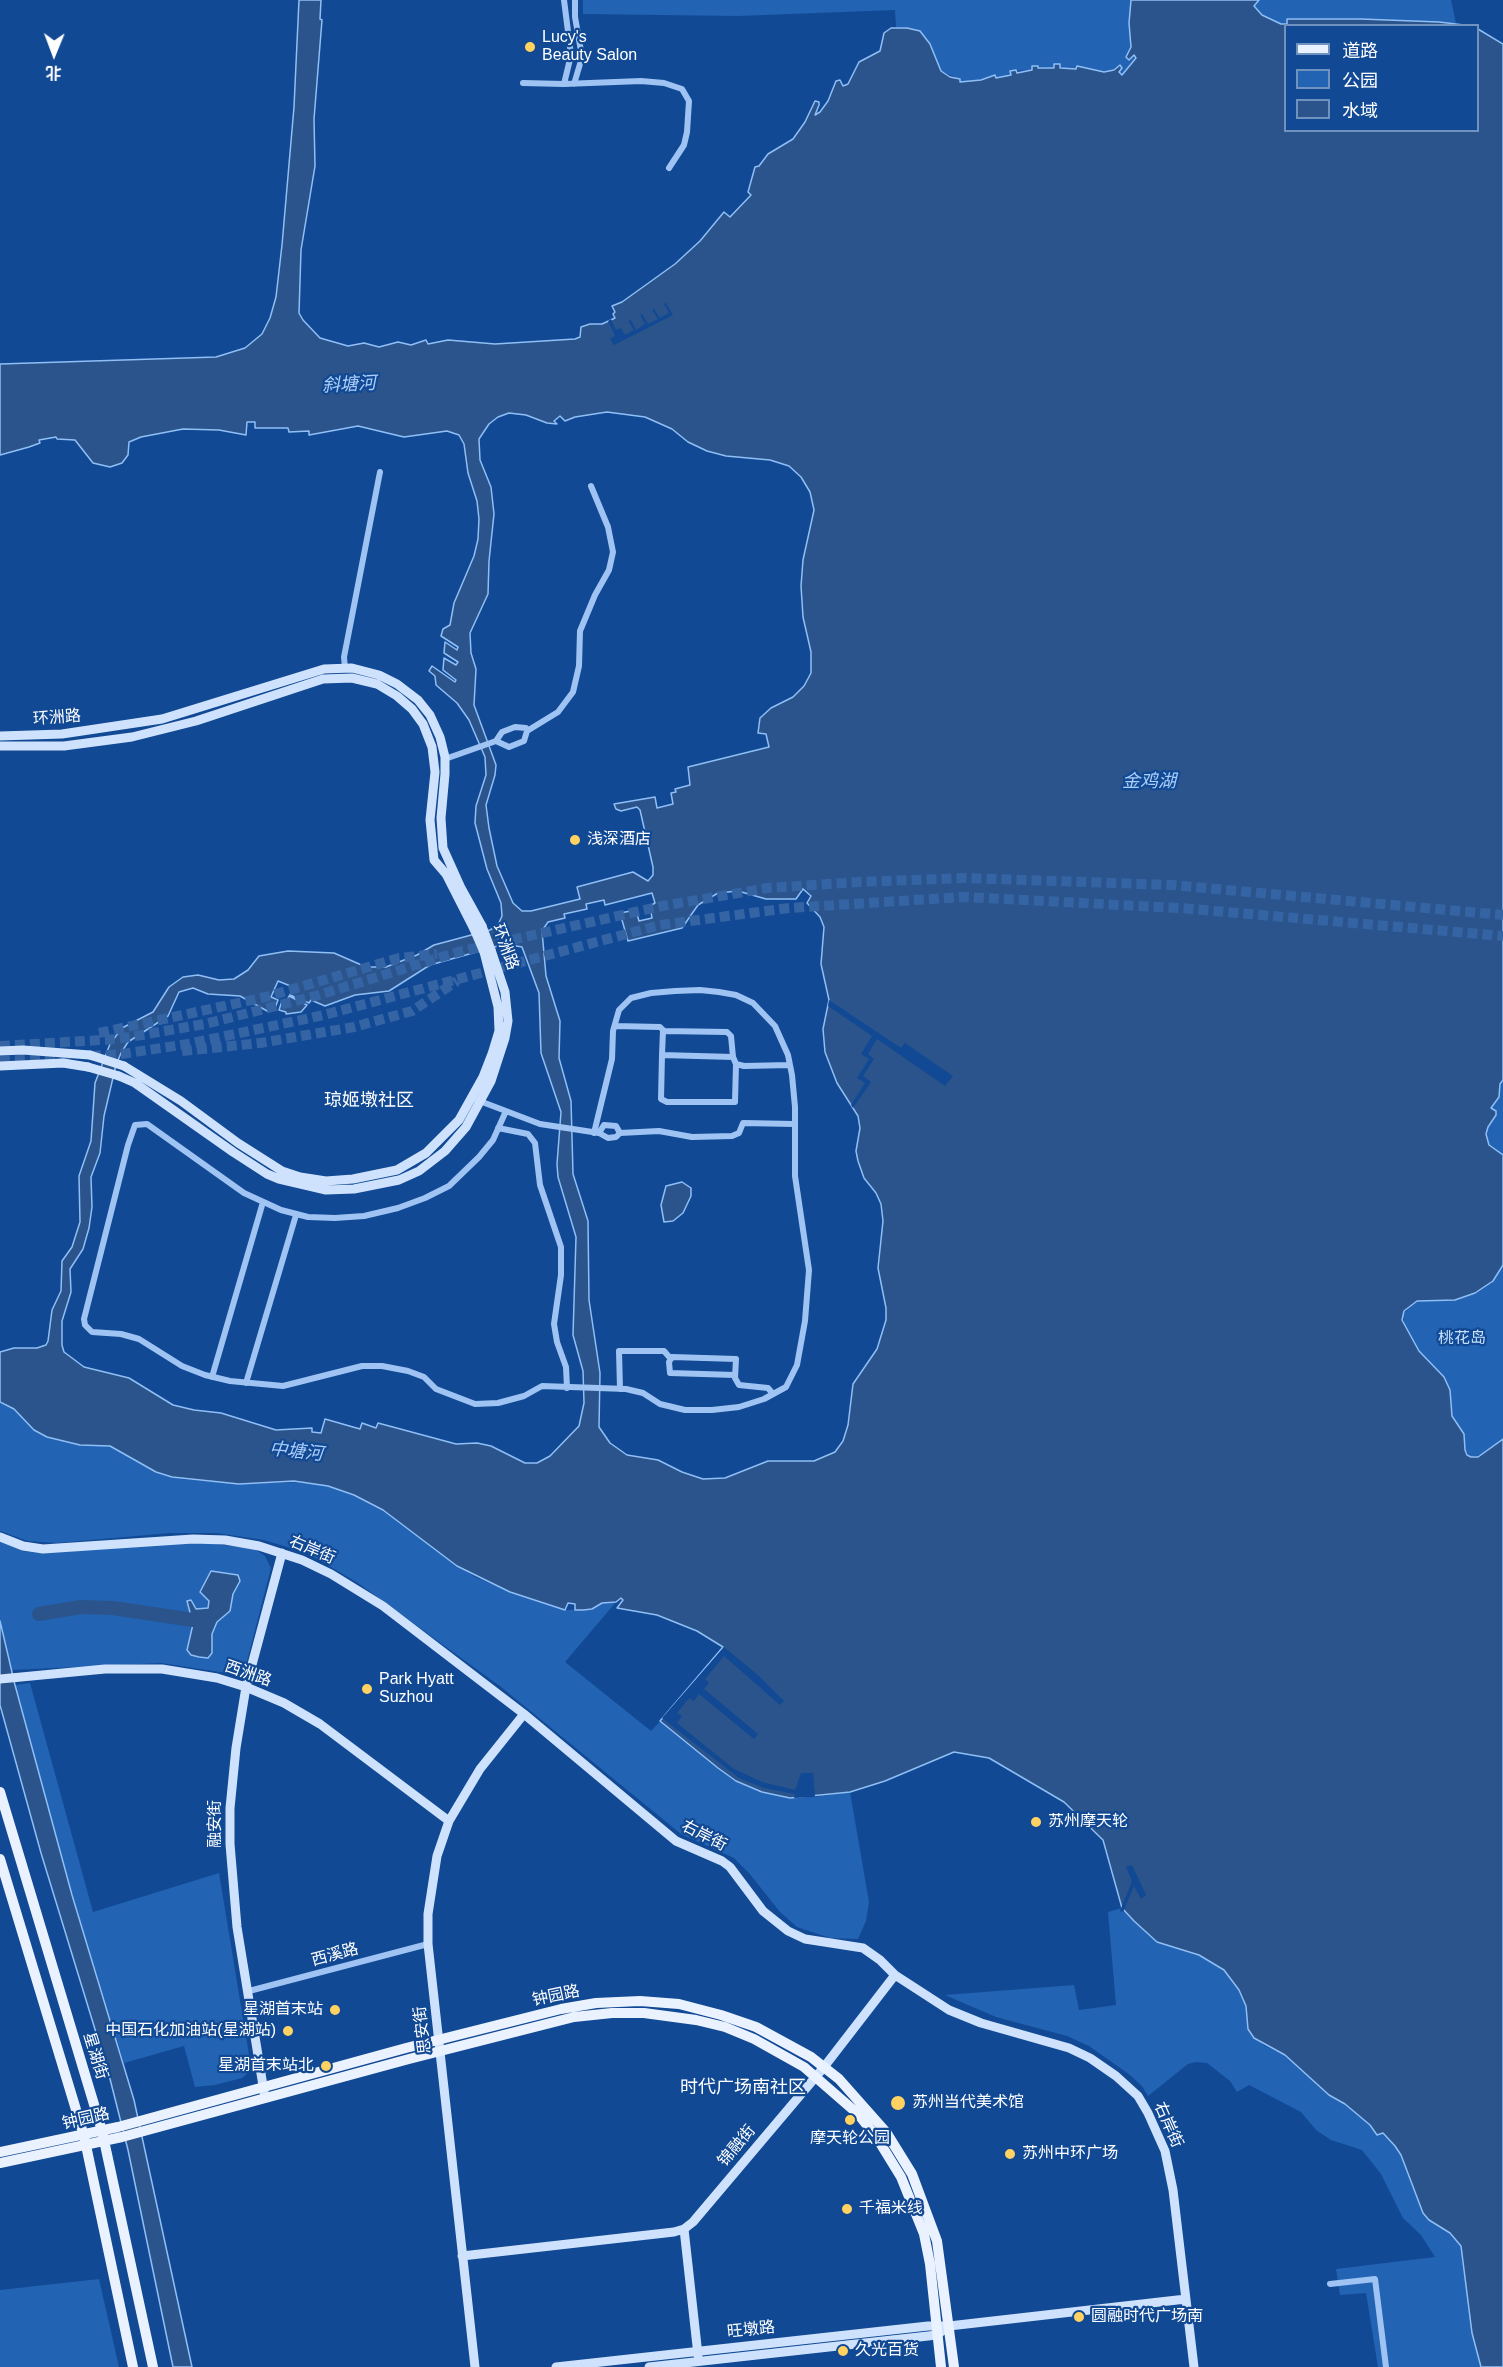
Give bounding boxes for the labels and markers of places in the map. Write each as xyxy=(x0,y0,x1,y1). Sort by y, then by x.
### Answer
place label: Lucy's Beauty Salon xyxy=(542,28,637,66)
marker: Lucy's Beauty Salon xyxy=(523,40,537,54)
place label: 浅深酒店 xyxy=(587,830,651,850)
marker: 浅深酒店 xyxy=(568,833,582,847)
place label: Park Hyatt Suzhou xyxy=(379,1670,454,1708)
marker: Park Hyatt Suzhou xyxy=(360,1682,374,1696)
place label: 苏州摩天轮 xyxy=(1048,1812,1128,1832)
marker: 苏州摩天轮 xyxy=(1029,1815,1043,1829)
place label: 星湖首末站 xyxy=(243,2000,323,2020)
marker: 星湖首末站 xyxy=(328,2003,342,2017)
place label: 中国石化加油站(星湖站) xyxy=(105,2021,276,2041)
marker: 中国石化加油站(星湖站) xyxy=(281,2024,295,2038)
place label: 星湖首末站北 xyxy=(218,2056,314,2076)
marker: 星湖首末站北 xyxy=(319,2059,333,2073)
place label: 苏州当代美术馆 xyxy=(912,2093,1024,2113)
marker: 苏州当代美术馆 xyxy=(889,2094,907,2112)
marker: 摩天轮公园 xyxy=(843,2113,857,2127)
place label: 摩天轮公园 xyxy=(810,2129,890,2149)
place label: 苏州中环广场 xyxy=(1022,2144,1118,2164)
marker: 苏州中环广场 xyxy=(1003,2147,1017,2161)
place label: 千福米线 xyxy=(859,2199,923,2219)
marker: 千福米线 xyxy=(840,2202,854,2216)
place label: 圆融时代广场南 xyxy=(1091,2307,1203,2327)
marker: 圆融时代广场南 xyxy=(1072,2310,1086,2324)
place label: 久光百货 xyxy=(855,2341,919,2361)
marker: 久光百货 xyxy=(836,2344,850,2358)

